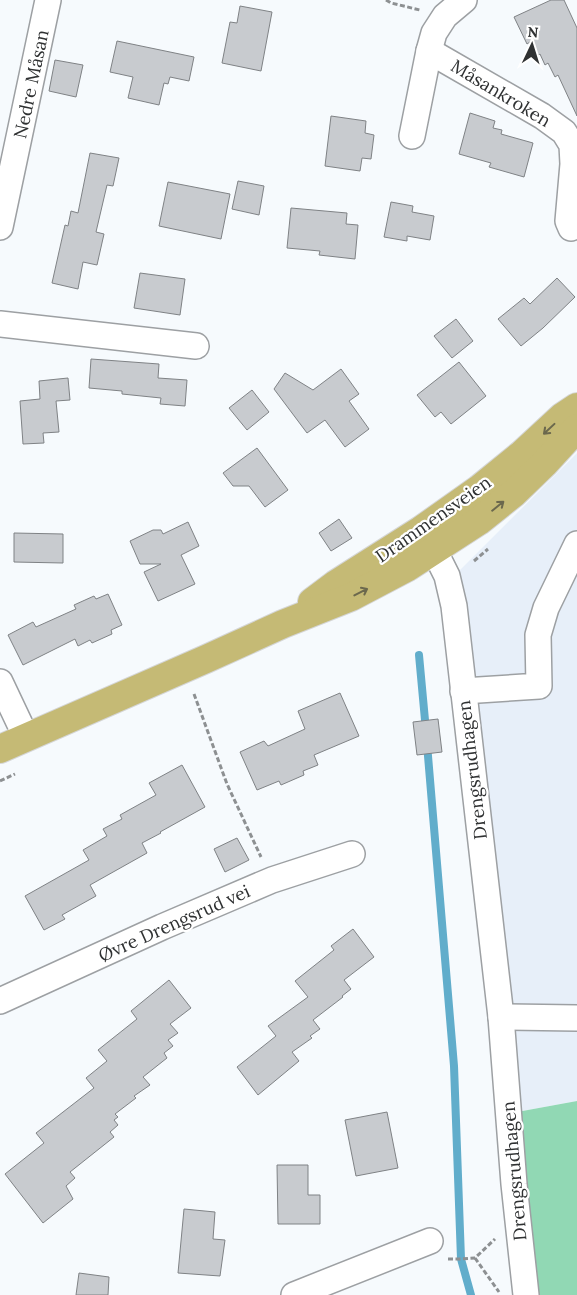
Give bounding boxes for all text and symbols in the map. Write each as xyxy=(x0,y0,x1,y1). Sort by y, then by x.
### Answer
north arrow xyxy=(507,20,557,70)
text: N xyxy=(527,23,539,41)
street label: Nedre Måsan xyxy=(8,28,54,140)
street label: Måsankroken xyxy=(447,54,555,132)
one-way arrow xyxy=(542,423,555,435)
street label: Drammensveien xyxy=(371,471,495,567)
one-way arrow xyxy=(491,500,504,511)
one-way arrow xyxy=(353,587,368,596)
street label: Drengsrudhagen xyxy=(452,699,492,841)
street label: Øvre Drengsrud vei xyxy=(95,879,253,967)
street label: Drengsrudhagen xyxy=(496,1100,532,1242)

